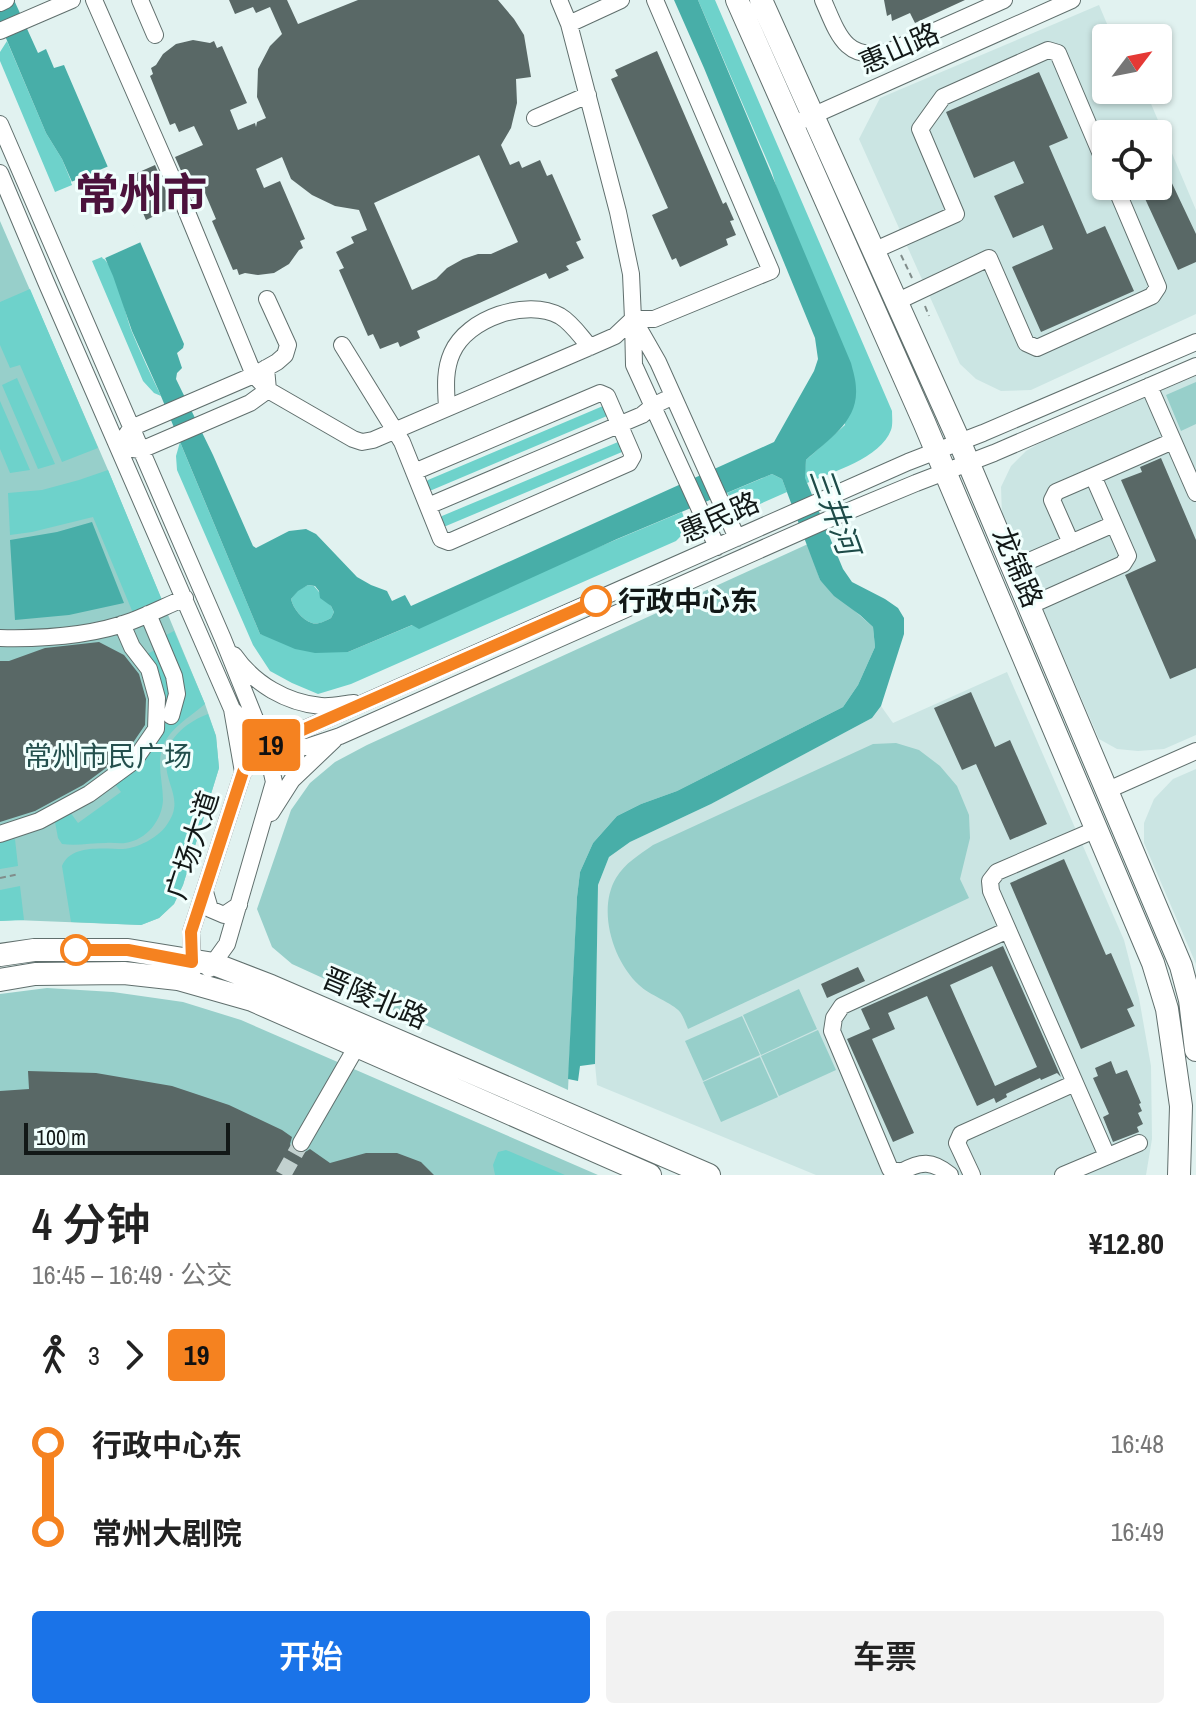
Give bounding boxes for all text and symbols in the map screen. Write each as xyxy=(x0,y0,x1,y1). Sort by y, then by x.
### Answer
street label: 惠山路 xyxy=(853,14,945,82)
north arrow xyxy=(1092,24,1172,104)
map controls xyxy=(1092,24,1172,200)
button: locate xyxy=(1092,120,1172,200)
district label: 常州市 xyxy=(75,164,207,224)
water label: 三井河 xyxy=(801,462,871,564)
street label: 惠民路 xyxy=(673,483,765,551)
street label: 龙锦路 xyxy=(984,521,1052,613)
place label: 行政中心东 xyxy=(618,582,758,620)
marker: 行政中心东 xyxy=(581,586,611,616)
line badge: 19 xyxy=(235,719,307,771)
text: 19 xyxy=(258,726,284,764)
park label: 常州市民广场 xyxy=(24,737,192,775)
street label: 广场大道 xyxy=(157,786,227,904)
unlabelled marker xyxy=(61,935,91,965)
street label: 晋陵北路 xyxy=(316,959,434,1037)
scale bar xyxy=(24,1119,230,1155)
text: 100 m xyxy=(36,1122,86,1152)
text: 4 分钟 xyxy=(32,1194,150,1254)
text: ¥12.80 xyxy=(1089,1223,1164,1263)
text: 16:45 – 16:49 · 公交 xyxy=(32,1257,232,1292)
icon: walk xyxy=(32,1333,76,1377)
icon: forward xyxy=(112,1333,156,1377)
text: 19 xyxy=(184,1336,209,1374)
text: 3 xyxy=(88,1338,100,1373)
text: 行政中心东 xyxy=(92,1425,242,1465)
text: 16:48 xyxy=(1111,1426,1164,1461)
text: 常州大剧院 xyxy=(92,1513,242,1553)
text: 16:49 xyxy=(1111,1514,1164,1549)
button: 开始 xyxy=(32,1611,590,1703)
button: 车票 xyxy=(606,1611,1164,1703)

